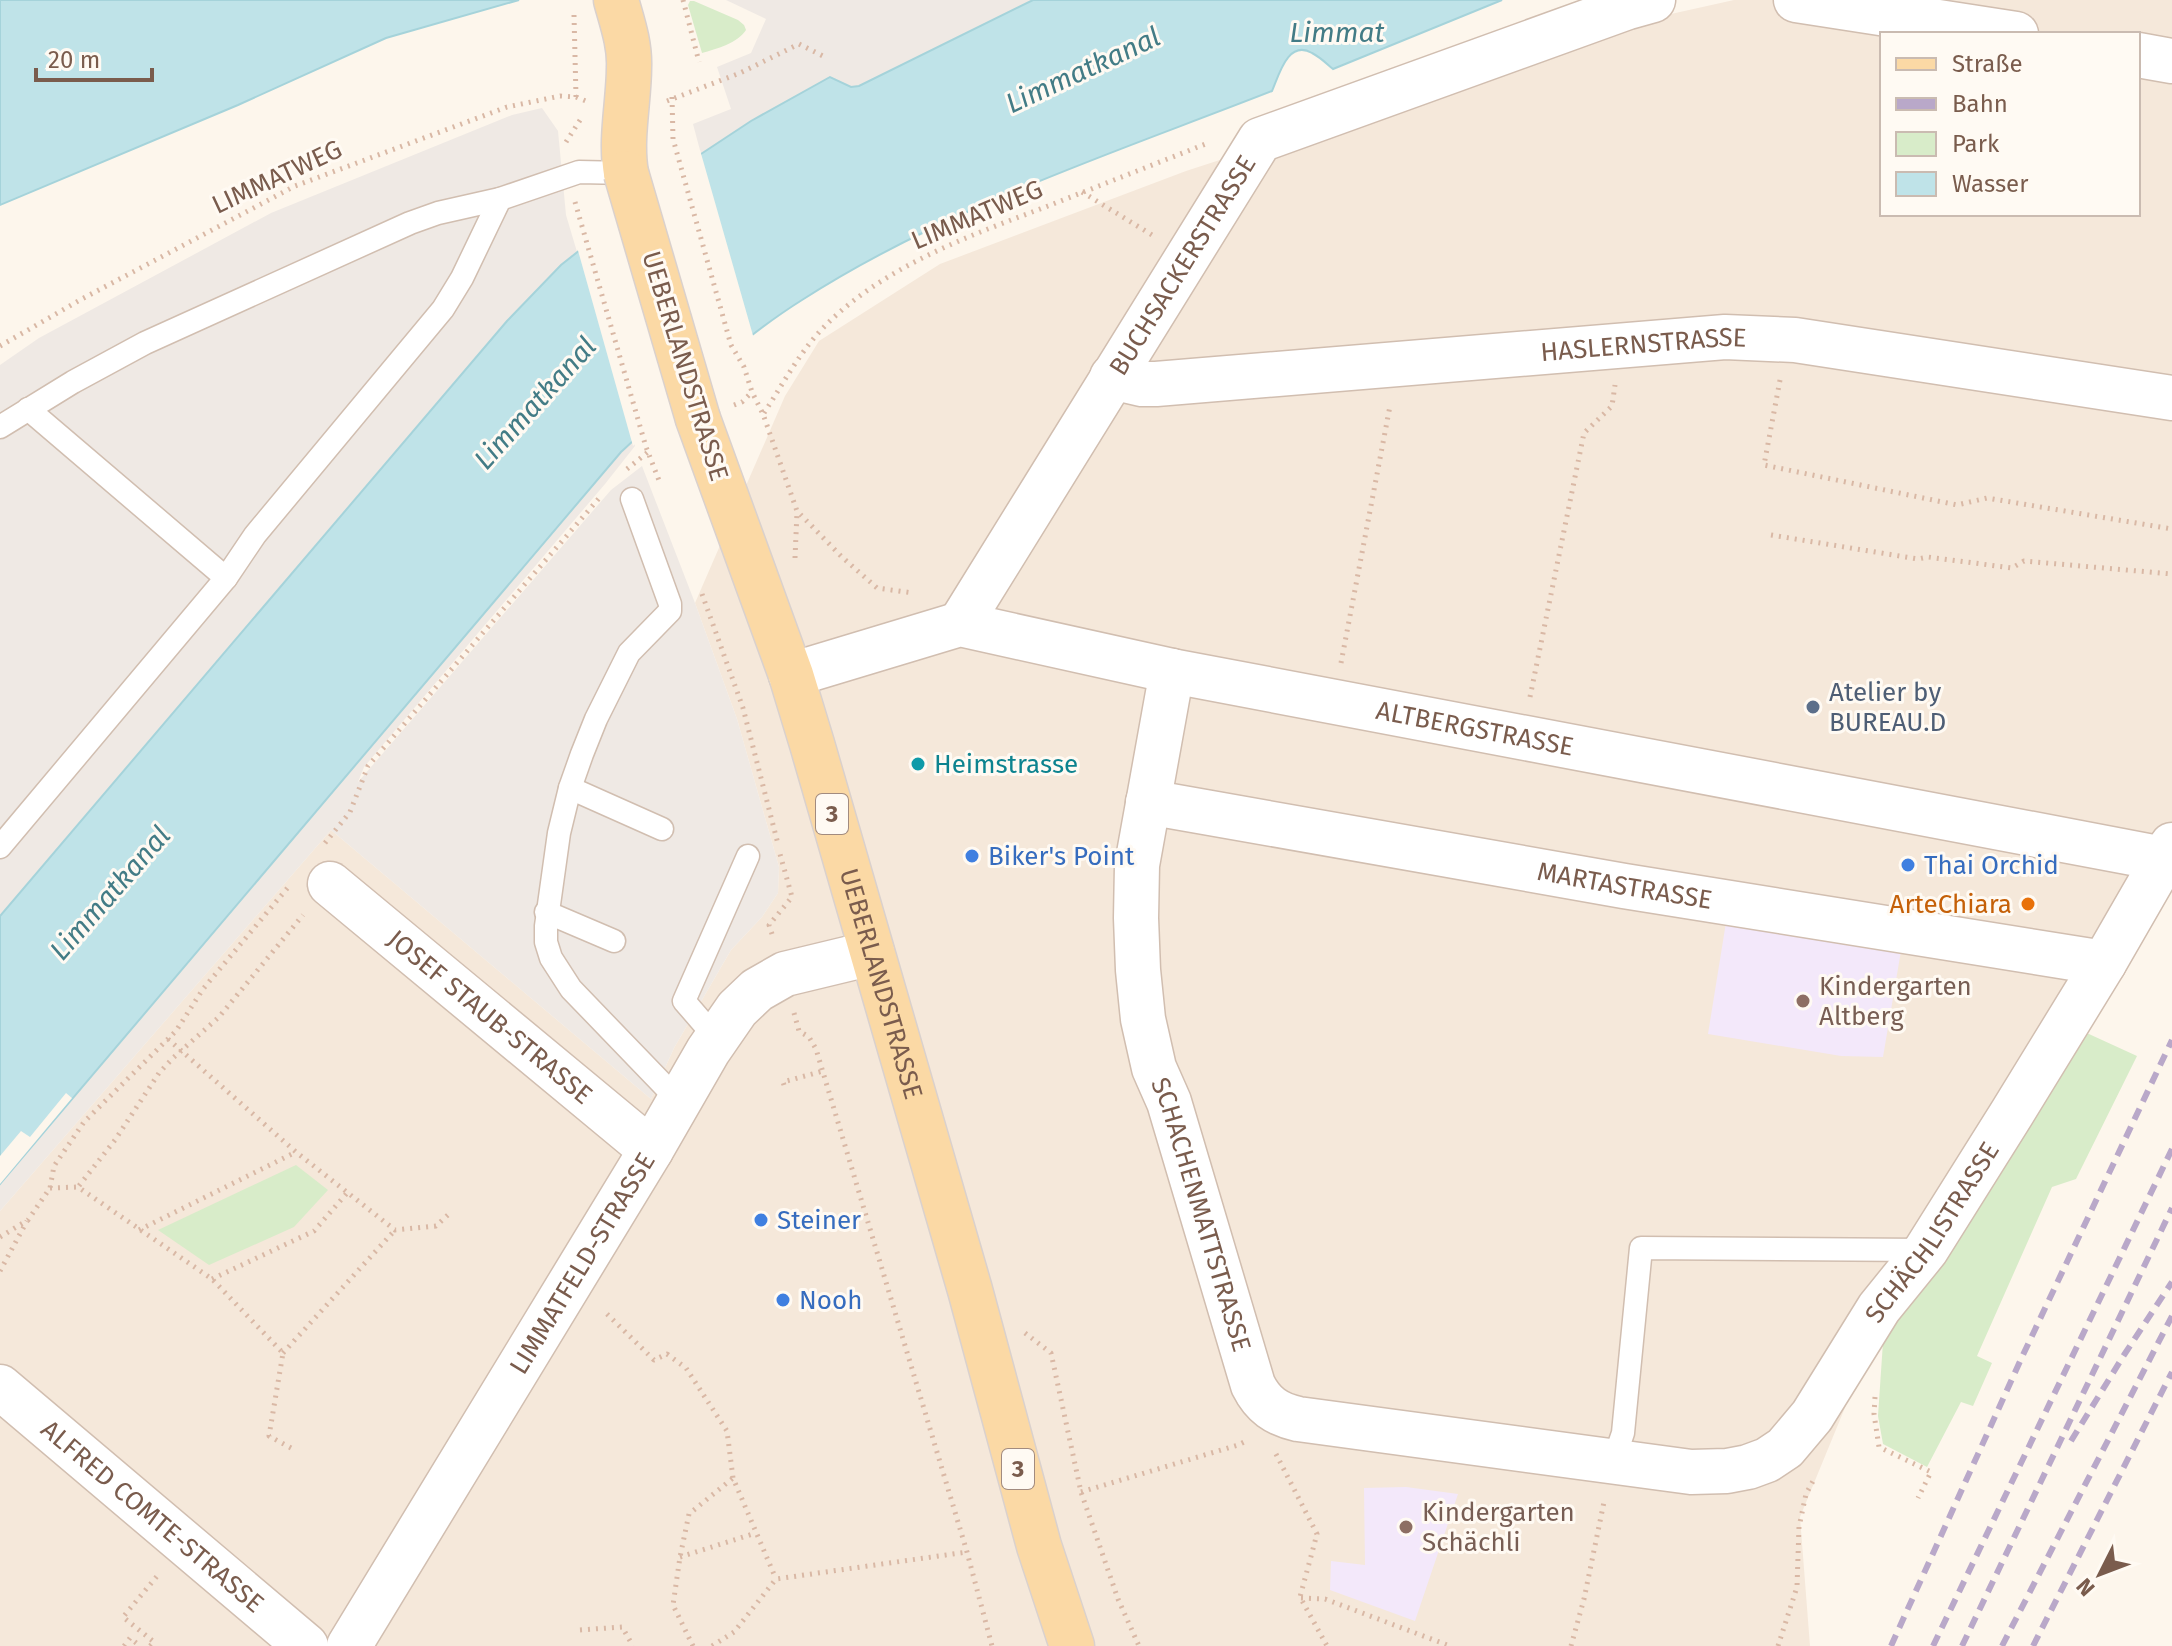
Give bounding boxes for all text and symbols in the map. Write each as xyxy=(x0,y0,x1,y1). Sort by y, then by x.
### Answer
water label: Limmat xyxy=(1290,16,1385,49)
water label: Limmatkanal xyxy=(1001,20,1165,120)
scale bar xyxy=(36,32,152,82)
legend xyxy=(1880,32,2140,216)
text: 20 m xyxy=(48,46,100,74)
text: Straße xyxy=(1952,50,2023,78)
text: Bahn xyxy=(1952,90,2008,118)
text: Park xyxy=(1952,130,2000,158)
street label: LIMMATWEG xyxy=(207,133,347,221)
street label: BUCHSACKERSTRASSE xyxy=(1103,150,1262,381)
text: Wasser xyxy=(1952,170,2029,198)
street label: LIMMATWEG xyxy=(907,173,1047,257)
street label: UEBERLANDSTRASSE xyxy=(635,247,735,485)
street label: HASLERNSTRASSE xyxy=(1539,321,1747,368)
water label: Limmatkanal xyxy=(467,330,603,476)
place label: Atelier by BUREAU.D xyxy=(1829,677,1946,738)
street label: ALTBERGSTRASSE xyxy=(1374,695,1576,762)
marker: Atelier by BUREAU.D xyxy=(1804,698,1822,716)
place label: Heimstrasse xyxy=(934,749,1078,780)
marker: Heimstrasse xyxy=(909,755,927,773)
road number: 3 xyxy=(816,794,848,834)
water label: Limmatkanal xyxy=(43,819,177,967)
place label: Biker's Point xyxy=(988,841,1135,872)
marker: Biker's Point xyxy=(963,847,981,865)
place label: Thai Orchid xyxy=(1924,850,2059,881)
street label: MARTASTRASSE xyxy=(1535,855,1715,915)
marker: Thai Orchid xyxy=(1899,856,1917,874)
street label: UEBERLANDSTRASSE xyxy=(833,865,929,1103)
place label: ArteChiara xyxy=(1890,889,2012,920)
marker: ArteChiara xyxy=(2019,895,2037,913)
street label: JOSEF STAUB-STRASSE xyxy=(382,923,599,1110)
place label: Kindergarten Altberg xyxy=(1819,971,1972,1032)
marker: Kindergarten Altberg xyxy=(1794,992,1812,1010)
street label: SCHACHENMATTSTRASSE xyxy=(1145,1073,1258,1355)
street label: SCHÄCHLISTRASSE xyxy=(1858,1136,2005,1328)
street label: LIMMATFELD-STRASSE xyxy=(503,1147,661,1380)
place label: Steiner xyxy=(777,1205,861,1236)
marker: Steiner xyxy=(752,1211,770,1229)
place label: Nooh xyxy=(799,1285,862,1316)
marker: Nooh xyxy=(774,1291,792,1309)
street label: ALFRED COMTE-STRASSE xyxy=(35,1413,270,1619)
road number: 3 xyxy=(1002,1449,1034,1489)
place label: Kindergarten Schächli xyxy=(1422,1497,1575,1558)
marker: Kindergarten Schächli xyxy=(1397,1518,1415,1536)
north arrow xyxy=(2060,1534,2140,1614)
text: N xyxy=(2071,1573,2100,1602)

